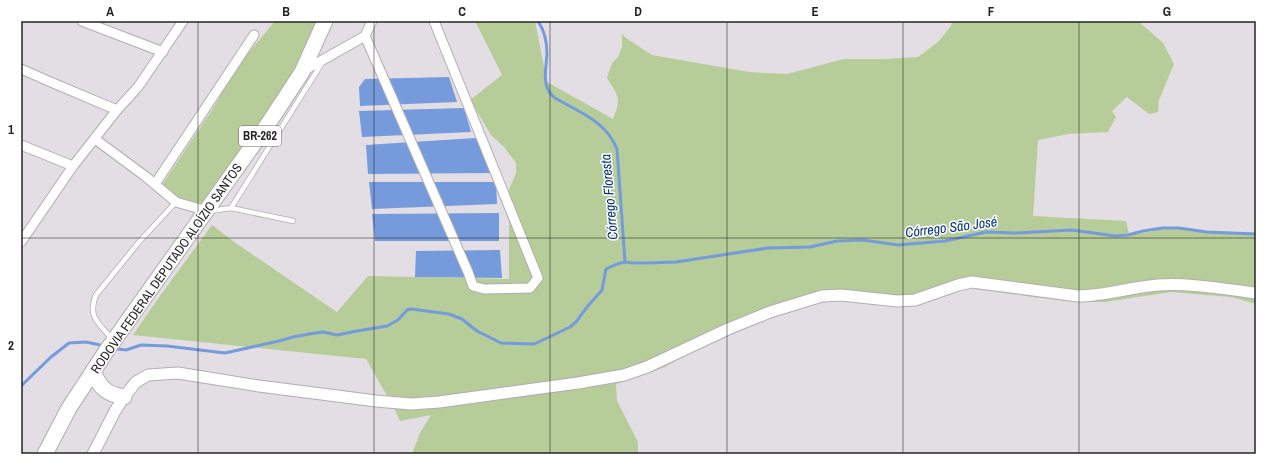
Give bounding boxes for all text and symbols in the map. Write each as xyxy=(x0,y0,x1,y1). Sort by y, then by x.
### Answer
text: A xyxy=(106,3,114,20)
text: B xyxy=(282,3,290,20)
text: C xyxy=(458,3,466,20)
text: D xyxy=(634,3,642,20)
text: E xyxy=(811,3,819,20)
text: F xyxy=(988,3,995,20)
text: G xyxy=(1163,3,1171,20)
text: 1 xyxy=(8,121,14,138)
road number: BR-262 xyxy=(239,126,281,146)
water label: Córrego Floresta xyxy=(596,153,622,241)
street label: RODOVIA FEDERAL DEPUTADO ALOÍZIO SANTOS xyxy=(87,160,246,377)
water label: Córrego São José xyxy=(904,212,998,242)
text: 2 xyxy=(8,337,14,354)

